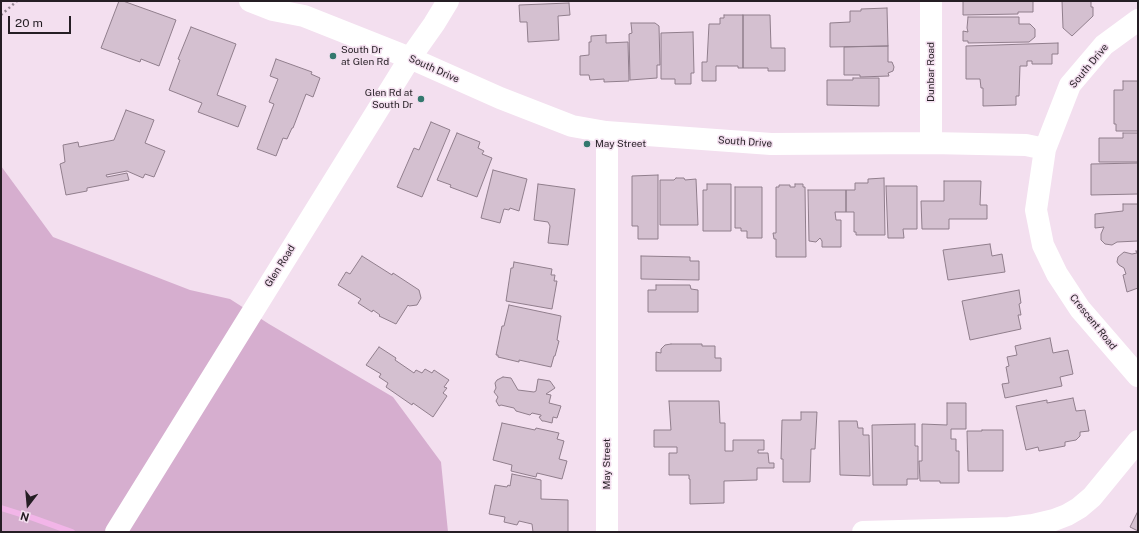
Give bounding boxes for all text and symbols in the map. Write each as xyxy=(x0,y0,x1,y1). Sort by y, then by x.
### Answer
scale bar xyxy=(10,8,73,34)
text: 20 m xyxy=(15,16,43,30)
street label: South Drive xyxy=(1067,41,1111,91)
street label: Dunbar Road xyxy=(925,42,937,102)
place label: South Dr at Glen Rd xyxy=(341,44,389,68)
marker: South Dr at Glen Rd xyxy=(328,51,338,61)
street label: South Drive xyxy=(407,53,461,85)
place label: Glen Rd at South Dr xyxy=(365,87,413,110)
marker: Glen Rd at South Dr xyxy=(416,94,426,104)
street label: South Drive xyxy=(718,134,772,150)
place label: May Street xyxy=(595,138,646,150)
marker: May Street xyxy=(582,139,592,149)
street label: Glen Road xyxy=(262,243,298,289)
street label: Crescent Road xyxy=(1067,292,1119,352)
street label: May Street xyxy=(601,438,613,490)
north arrow xyxy=(8,485,48,525)
text: N xyxy=(19,510,30,523)

